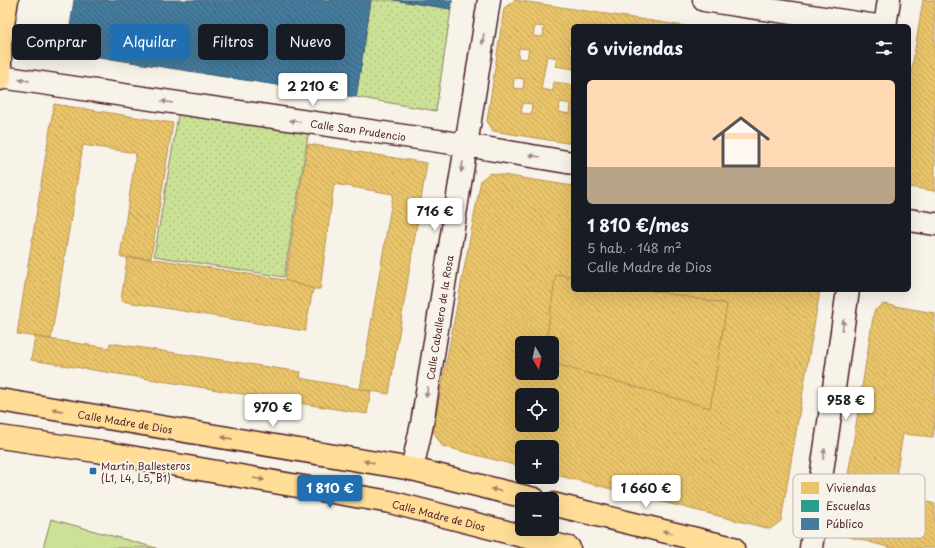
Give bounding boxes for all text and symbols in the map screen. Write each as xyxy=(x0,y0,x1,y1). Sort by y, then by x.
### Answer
chip: Comprar xyxy=(12,24,101,60)
chip: Alquilar xyxy=(109,24,190,60)
chip: Filtros xyxy=(198,24,268,60)
chip: Nuevo xyxy=(276,24,345,60)
one-way arrow xyxy=(480,32,486,45)
text: 6 viviendas xyxy=(587,35,683,61)
icon: filters xyxy=(873,37,895,59)
pin: 2 210 € xyxy=(276,73,350,107)
text: 2 210 € xyxy=(287,76,339,95)
one-way arrow xyxy=(18,77,30,83)
one-way arrow xyxy=(160,99,173,105)
icon: home xyxy=(705,106,777,178)
street label: Calle San Prudencio xyxy=(309,115,407,144)
one-way arrow xyxy=(289,118,301,124)
one-way arrow xyxy=(528,153,541,159)
one-way arrow xyxy=(459,161,465,173)
pin: 716 € xyxy=(407,198,463,232)
text: 716 € xyxy=(416,201,454,220)
text: 1 810 €/mes xyxy=(587,212,689,238)
text: 5 hab. · 148 m² xyxy=(587,238,682,257)
street label: Calle Caballero de la Rosa xyxy=(422,253,456,381)
text: Calle Madre de Dios xyxy=(587,257,712,276)
one-way arrow xyxy=(840,319,846,331)
north arrow xyxy=(515,336,559,380)
map controls xyxy=(515,336,559,536)
one-way arrow xyxy=(424,386,430,398)
pin: 958 € xyxy=(818,387,874,421)
button: locate xyxy=(515,388,559,432)
text: 958 € xyxy=(827,390,865,409)
pin: 970 € xyxy=(245,394,301,428)
text: 970 € xyxy=(254,397,292,416)
street label: Calle Madre de Dios xyxy=(77,406,174,436)
one-way arrow xyxy=(51,407,63,413)
one-way arrow xyxy=(221,435,233,441)
button: + xyxy=(515,440,559,484)
one-way arrow xyxy=(821,448,827,460)
place label: Martín Ballesteros (L1, L4, L5, B1) xyxy=(101,458,191,485)
one-way arrow xyxy=(363,459,375,465)
marker: Martín Ballesteros (L1, L4, L5, B1) xyxy=(88,466,98,476)
legend xyxy=(793,474,925,538)
pin: 1 810 € xyxy=(293,475,367,509)
pin: 1 660 € xyxy=(609,475,683,509)
one-way arrow xyxy=(253,476,265,482)
text: 1 810 € xyxy=(306,478,354,497)
text: 1 660 € xyxy=(621,478,671,497)
text: Viviendas xyxy=(826,479,876,496)
one-way arrow xyxy=(489,486,502,492)
button: − xyxy=(515,492,559,536)
street label: Calle Madre de Dios xyxy=(391,495,488,534)
text: Escuelas xyxy=(826,497,870,514)
text: Público xyxy=(826,515,863,532)
one-way arrow xyxy=(662,529,674,535)

